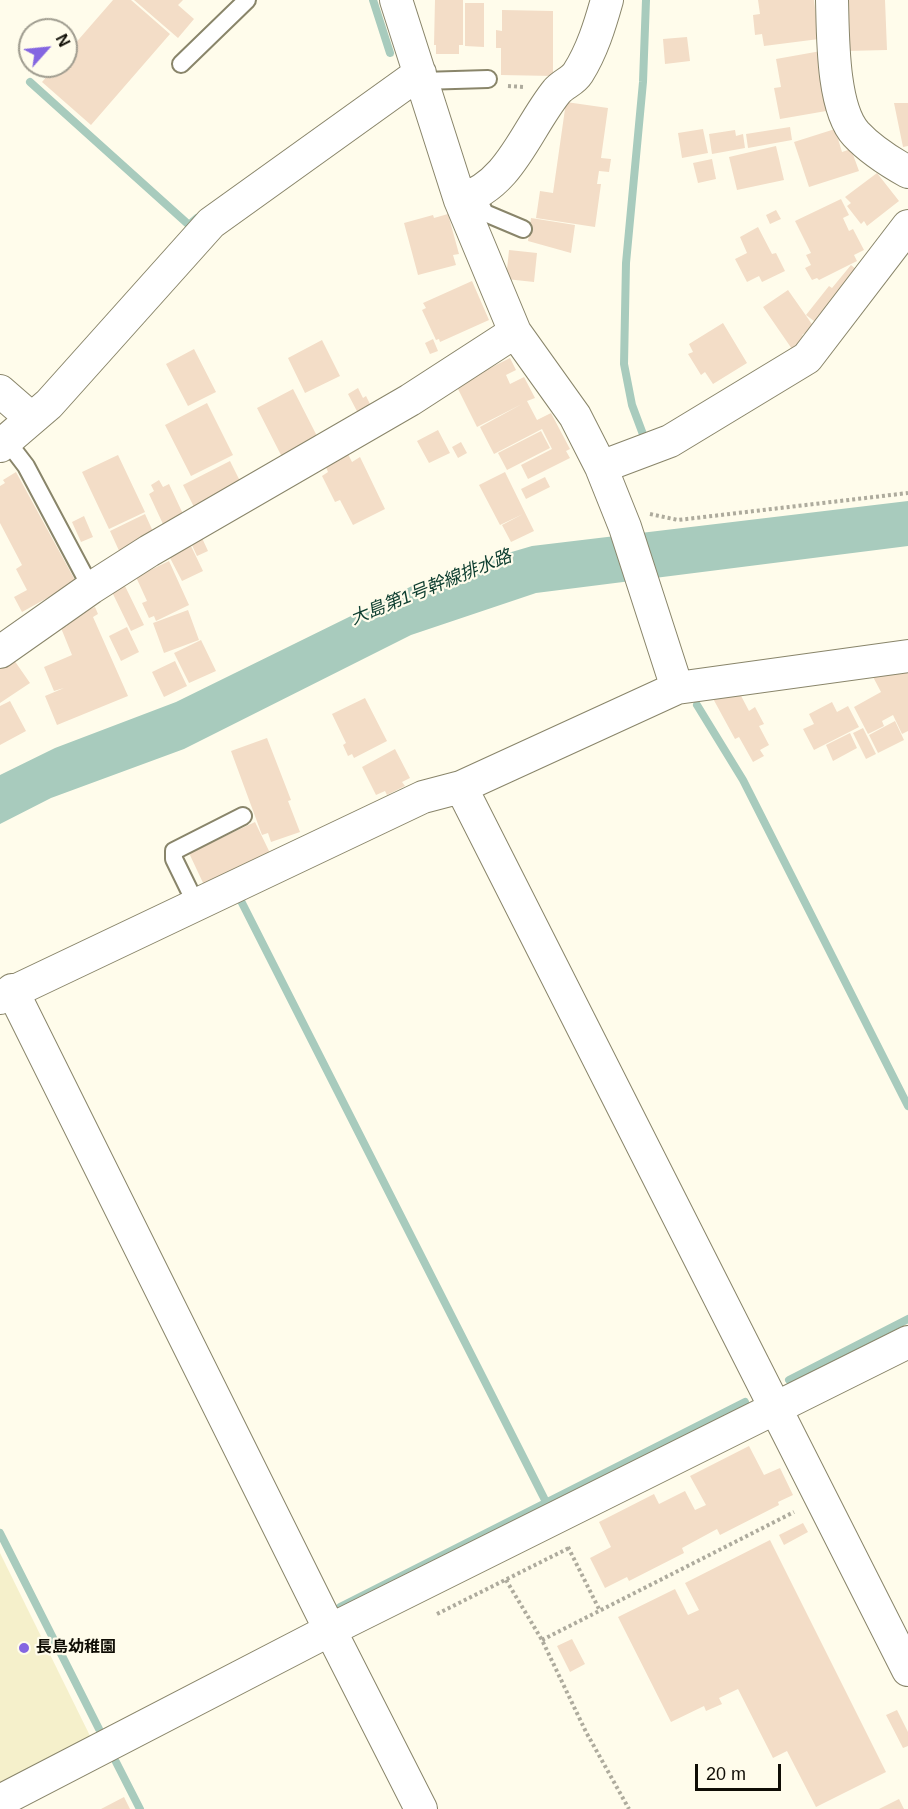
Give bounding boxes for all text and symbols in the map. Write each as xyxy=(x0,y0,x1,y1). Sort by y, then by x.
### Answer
north arrow xyxy=(18,18,78,78)
text: N xyxy=(53,31,73,50)
water label: 大島第1号幹線排水路 xyxy=(347,546,515,630)
place label: 長島幼稚園 xyxy=(36,1638,116,1658)
marker: 長島幼稚園 xyxy=(17,1641,31,1655)
scale bar xyxy=(698,1752,784,1790)
text: 20 m xyxy=(706,1764,746,1784)

